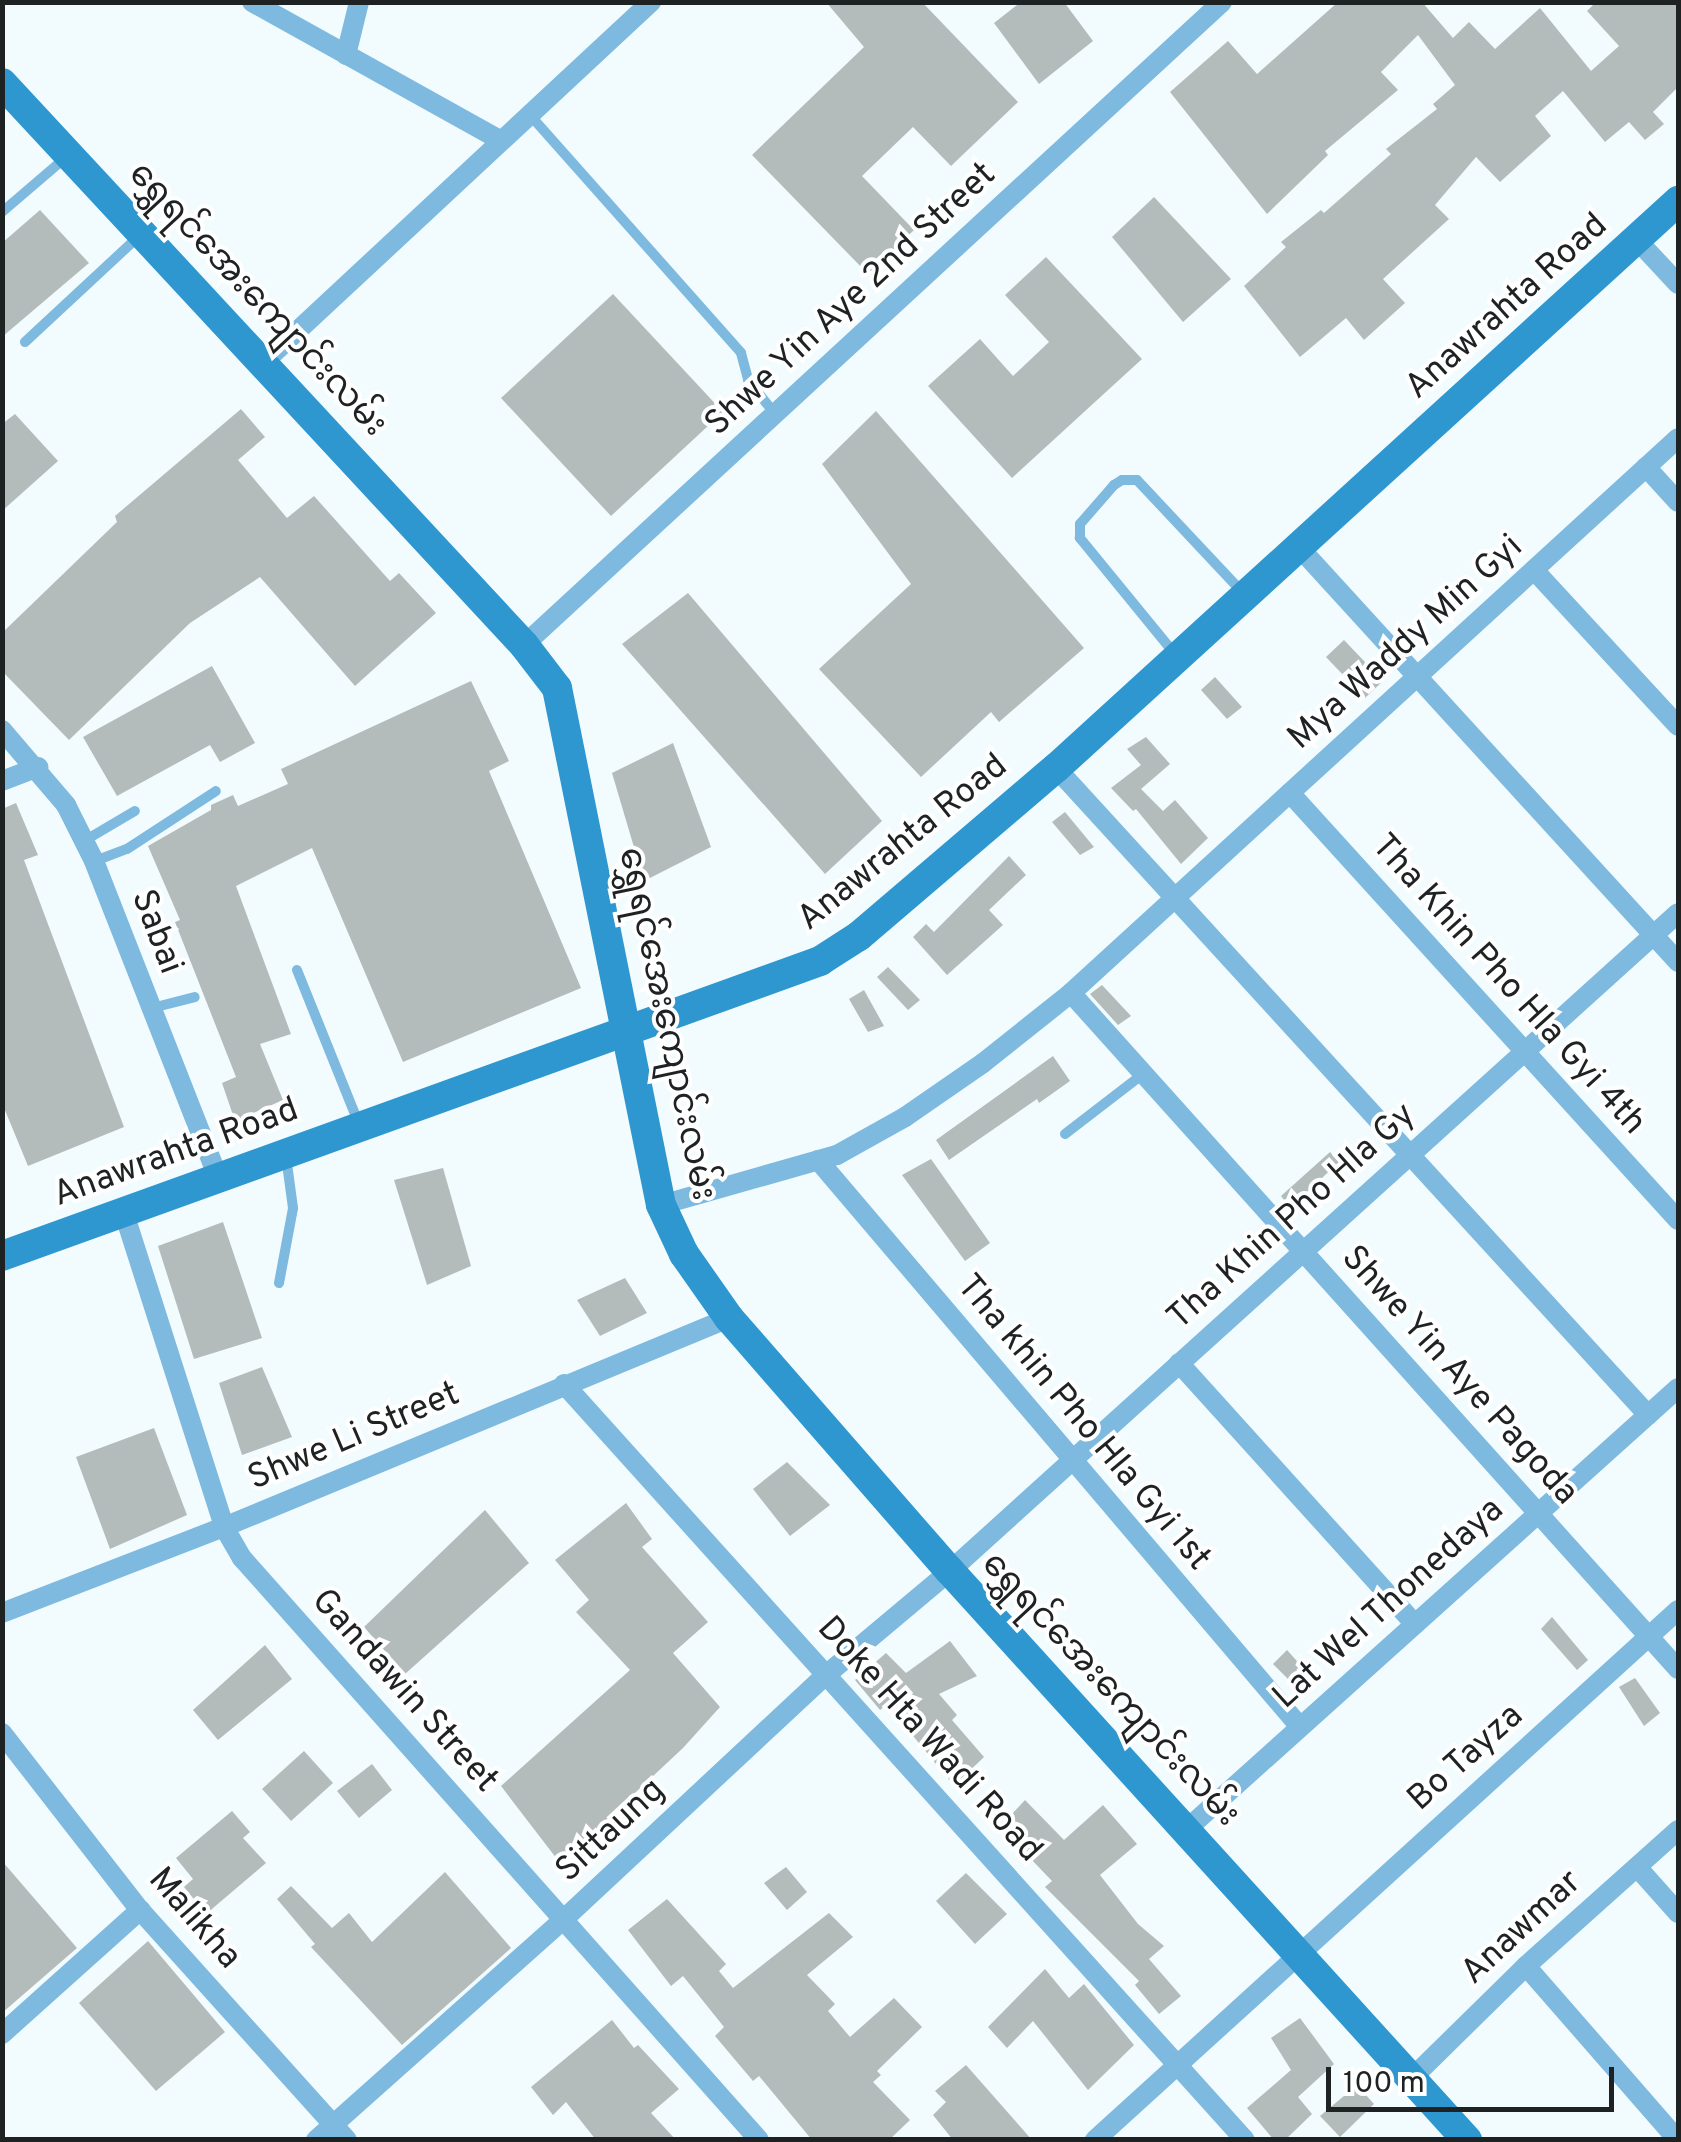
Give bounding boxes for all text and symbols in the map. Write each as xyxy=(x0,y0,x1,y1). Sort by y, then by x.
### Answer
street label: Shwe Yin Aye 2nd Street xyxy=(696,153,1006,447)
street label: ရွှေရင်အေးကျောင်းလမ်း xyxy=(119,154,395,446)
street label: Anawrahta Road xyxy=(1397,205,1617,409)
street label: Mya Waddy Min Gyi xyxy=(1280,526,1532,760)
street label: Anawrahta Road xyxy=(790,746,1016,940)
street label: Tha Khin Pho Hla Gyi 4th xyxy=(1362,826,1654,1144)
street label: ရွှေရင်အေးကျောင်းလမ်း xyxy=(608,844,724,1204)
street label: Sabai xyxy=(121,884,191,980)
street label: Anawrahta Road xyxy=(48,1089,304,1217)
street label: Tha Khin Pho Hla Gy xyxy=(1159,1095,1425,1339)
street label: Shwe Yin Aye Pagoda xyxy=(1331,1237,1587,1515)
street label: Tha khin Pho Hla Gyi 1st xyxy=(947,1267,1219,1579)
street label: Shwe Li Street xyxy=(242,1374,466,1500)
street label: Lat Wel Thonedaya xyxy=(1264,1489,1514,1719)
street label: ရွှေရင်အေးကျောင်းလမ်း xyxy=(972,1544,1248,1836)
street label: Gandawin Street xyxy=(302,1581,506,1801)
street label: Doke Hta Wadi Road xyxy=(807,1608,1051,1872)
street label: Bo Tayza xyxy=(1399,1695,1533,1821)
street label: Sittaung xyxy=(548,1770,674,1892)
street label: Malikha xyxy=(139,1860,249,1978)
street label: Anawmar xyxy=(1453,1862,1591,1994)
scale bar xyxy=(1331,2047,1618,2109)
text: 100 m xyxy=(1343,2066,1425,2103)

